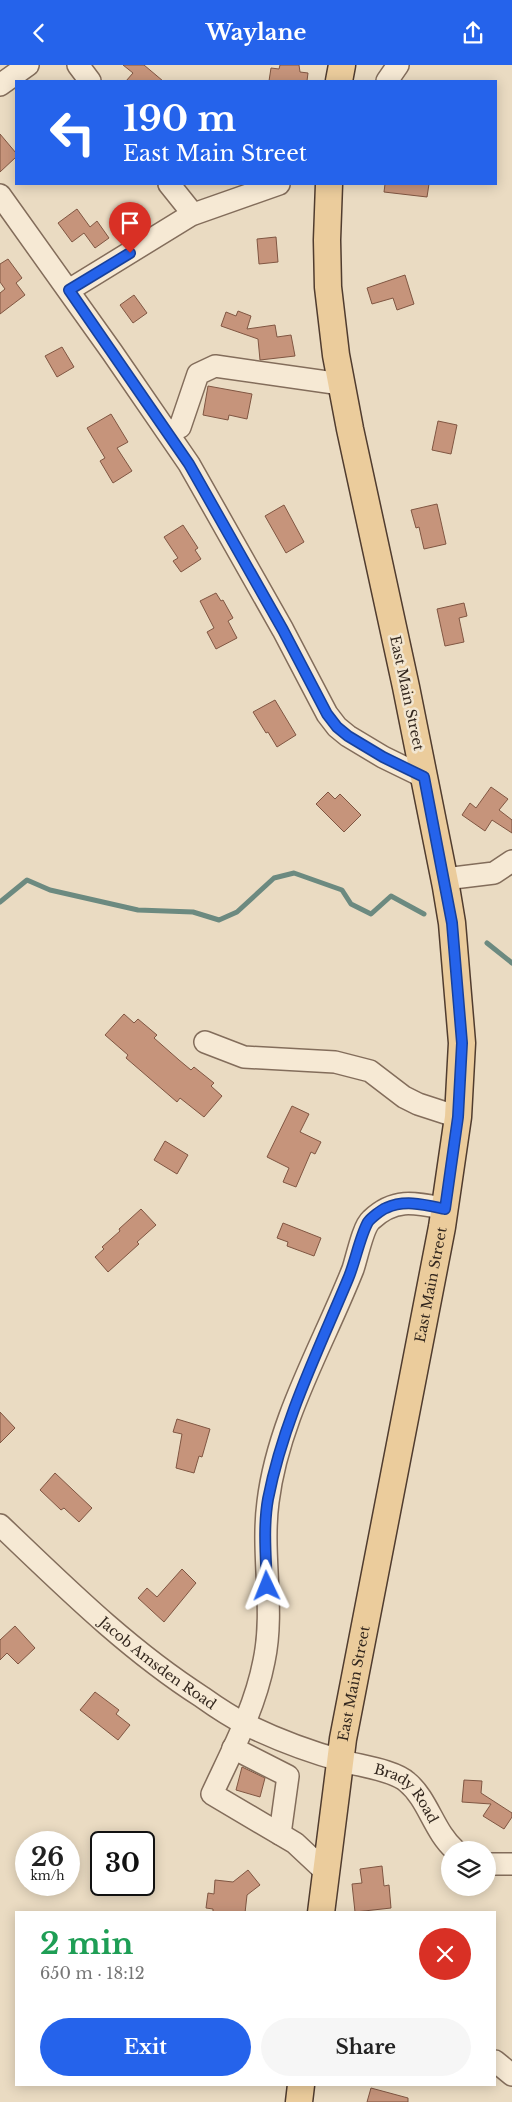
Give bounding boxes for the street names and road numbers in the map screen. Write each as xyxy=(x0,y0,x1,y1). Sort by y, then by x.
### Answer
street label: East Main Street xyxy=(386,634,428,753)
street label: East Main Street xyxy=(411,1225,451,1344)
street label: Jacob Amsden Road xyxy=(94,1612,220,1714)
street label: East Main Street xyxy=(334,1623,374,1743)
street label: Brady Road xyxy=(372,1760,443,1827)

